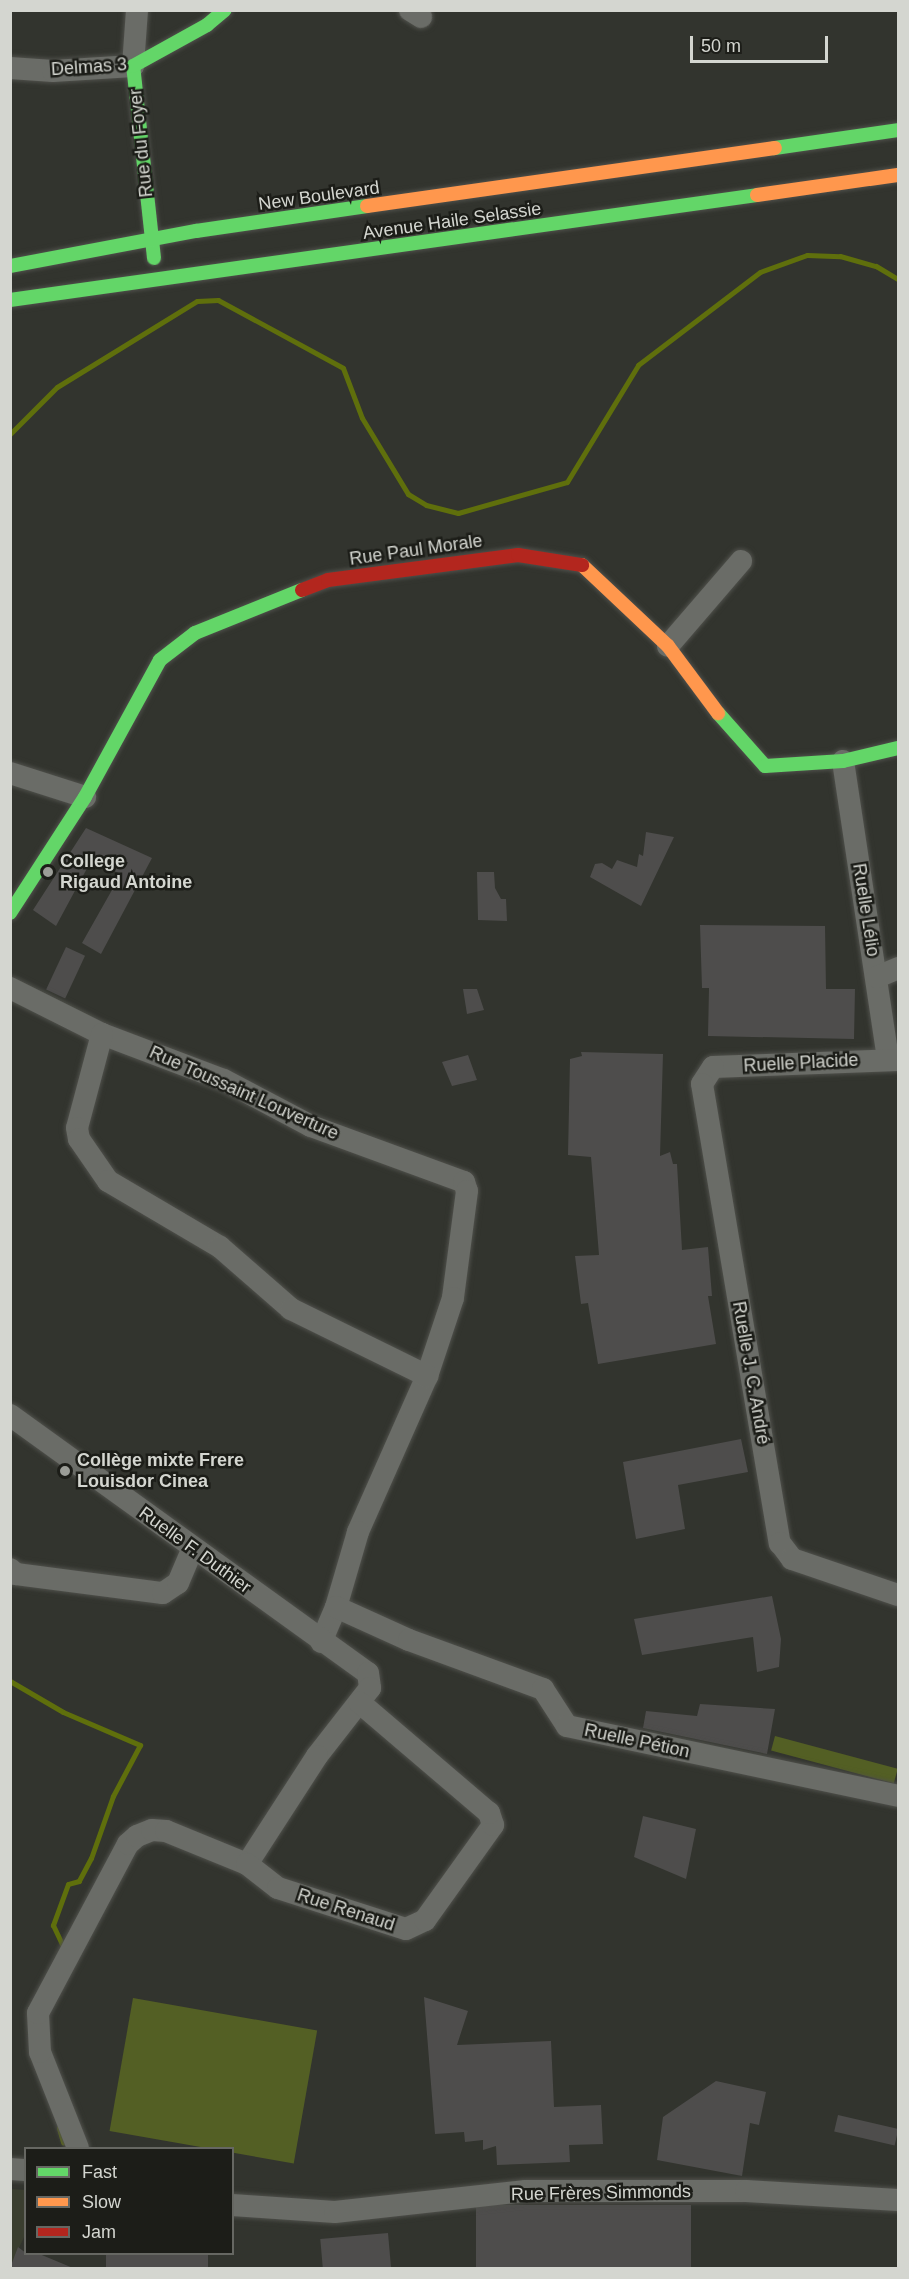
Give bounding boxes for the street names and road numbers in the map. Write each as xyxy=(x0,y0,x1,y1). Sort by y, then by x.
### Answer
street label: Delmas 3 xyxy=(50,54,128,80)
street label: Rue du Foyer xyxy=(125,88,157,198)
street label: New Boulevard xyxy=(257,177,381,215)
street label: Avenue Haile Selassie xyxy=(361,198,543,244)
street label: Rue Paul Morale xyxy=(348,530,484,570)
street label: Ruelle Lélio xyxy=(848,862,884,958)
street label: Rue Toussaint Louverture xyxy=(146,1041,342,1145)
street label: Ruelle Placide xyxy=(743,1049,859,1077)
street label: Ruelle J. C. André xyxy=(728,1299,774,1447)
street label: Ruelle F. Duthier xyxy=(135,1502,255,1598)
street label: Ruelle Pétion xyxy=(582,1719,692,1763)
street label: Rue Renaud xyxy=(295,1884,397,1936)
street label: Rue Frères Simmonds xyxy=(511,2181,691,2205)

